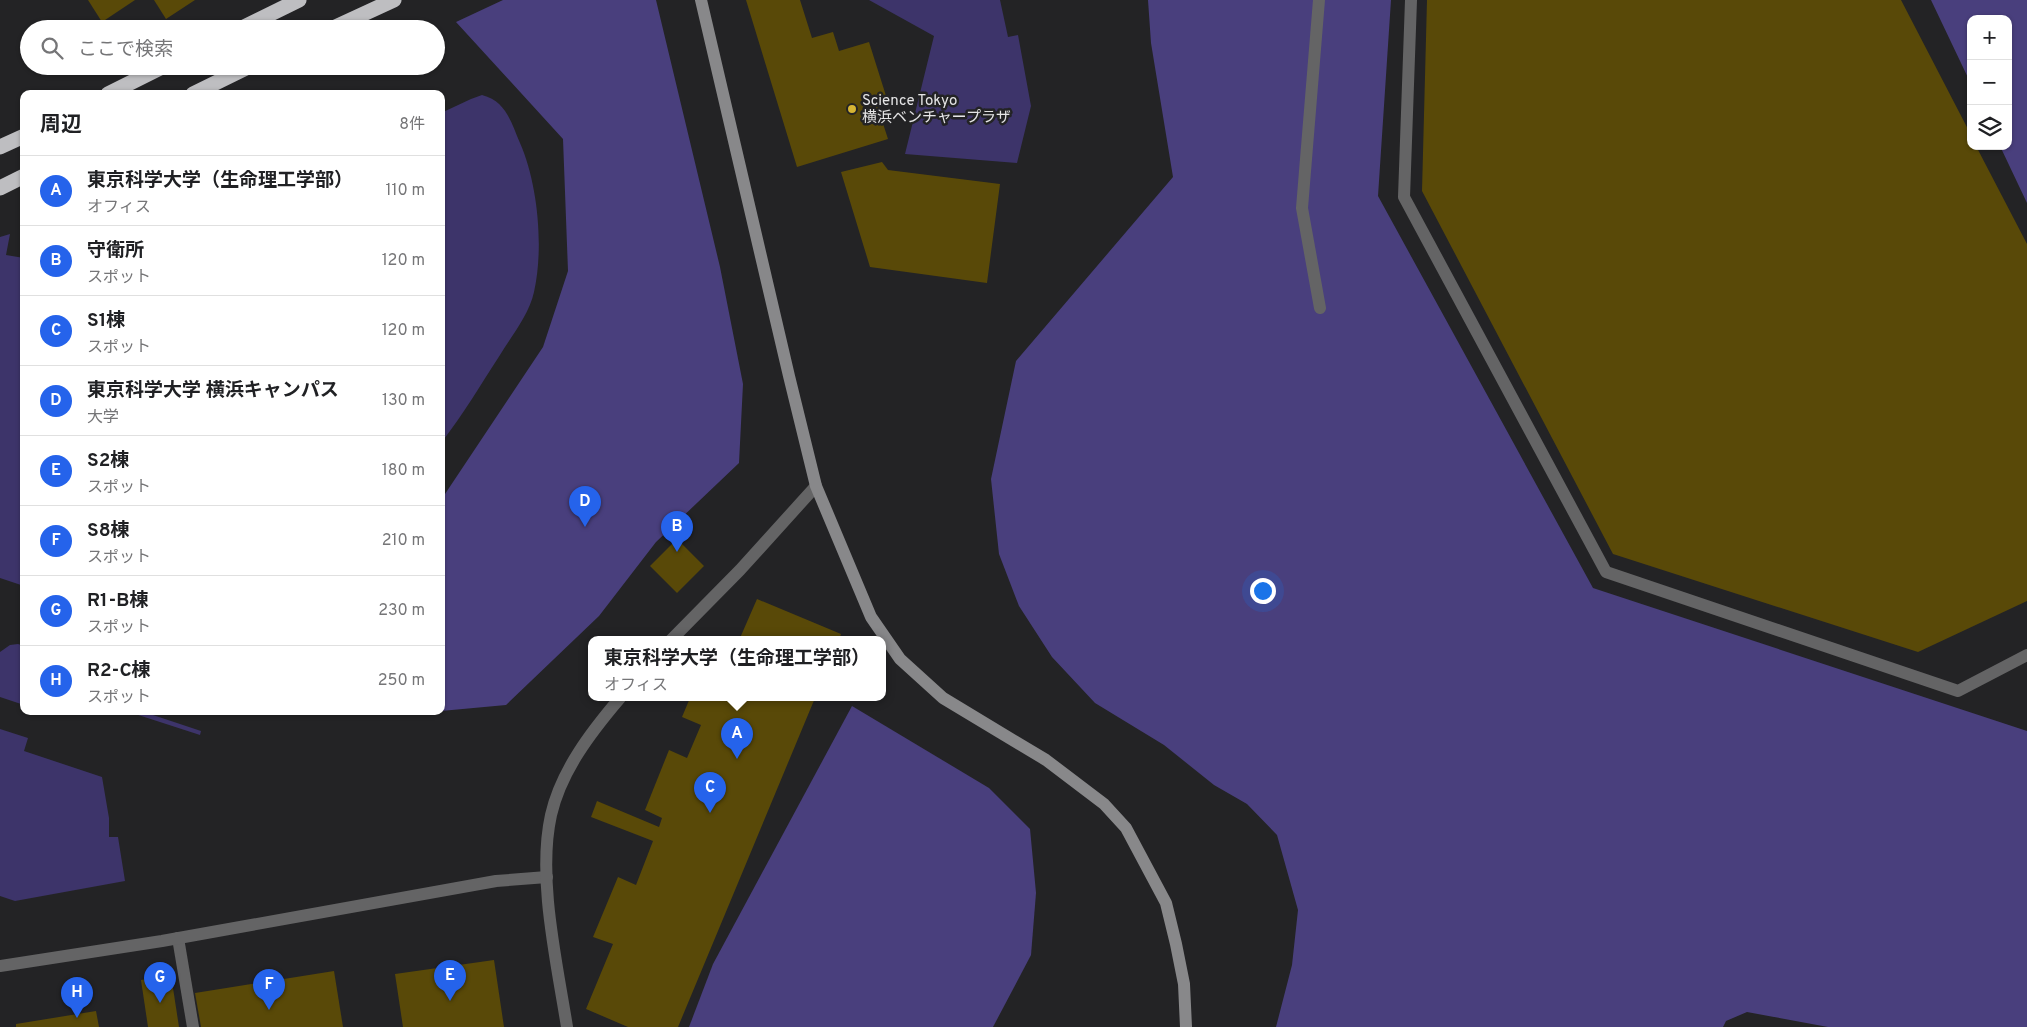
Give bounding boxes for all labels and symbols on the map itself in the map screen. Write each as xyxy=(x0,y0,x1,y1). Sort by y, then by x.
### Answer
place label: Science Tokyo 横浜ベンチャープラザ xyxy=(862,92,1011,128)
marker: Science Tokyo 横浜ベンチャープラザ xyxy=(846,103,858,115)
pin: D xyxy=(569,486,601,527)
pin: B xyxy=(661,511,693,552)
your location xyxy=(1250,578,1276,604)
pin: A xyxy=(721,718,753,759)
pin: C xyxy=(694,772,726,813)
pin: E xyxy=(434,960,466,1001)
pin: G xyxy=(144,962,176,1003)
pin: F xyxy=(253,969,285,1010)
pin: H xyxy=(61,977,93,1018)

